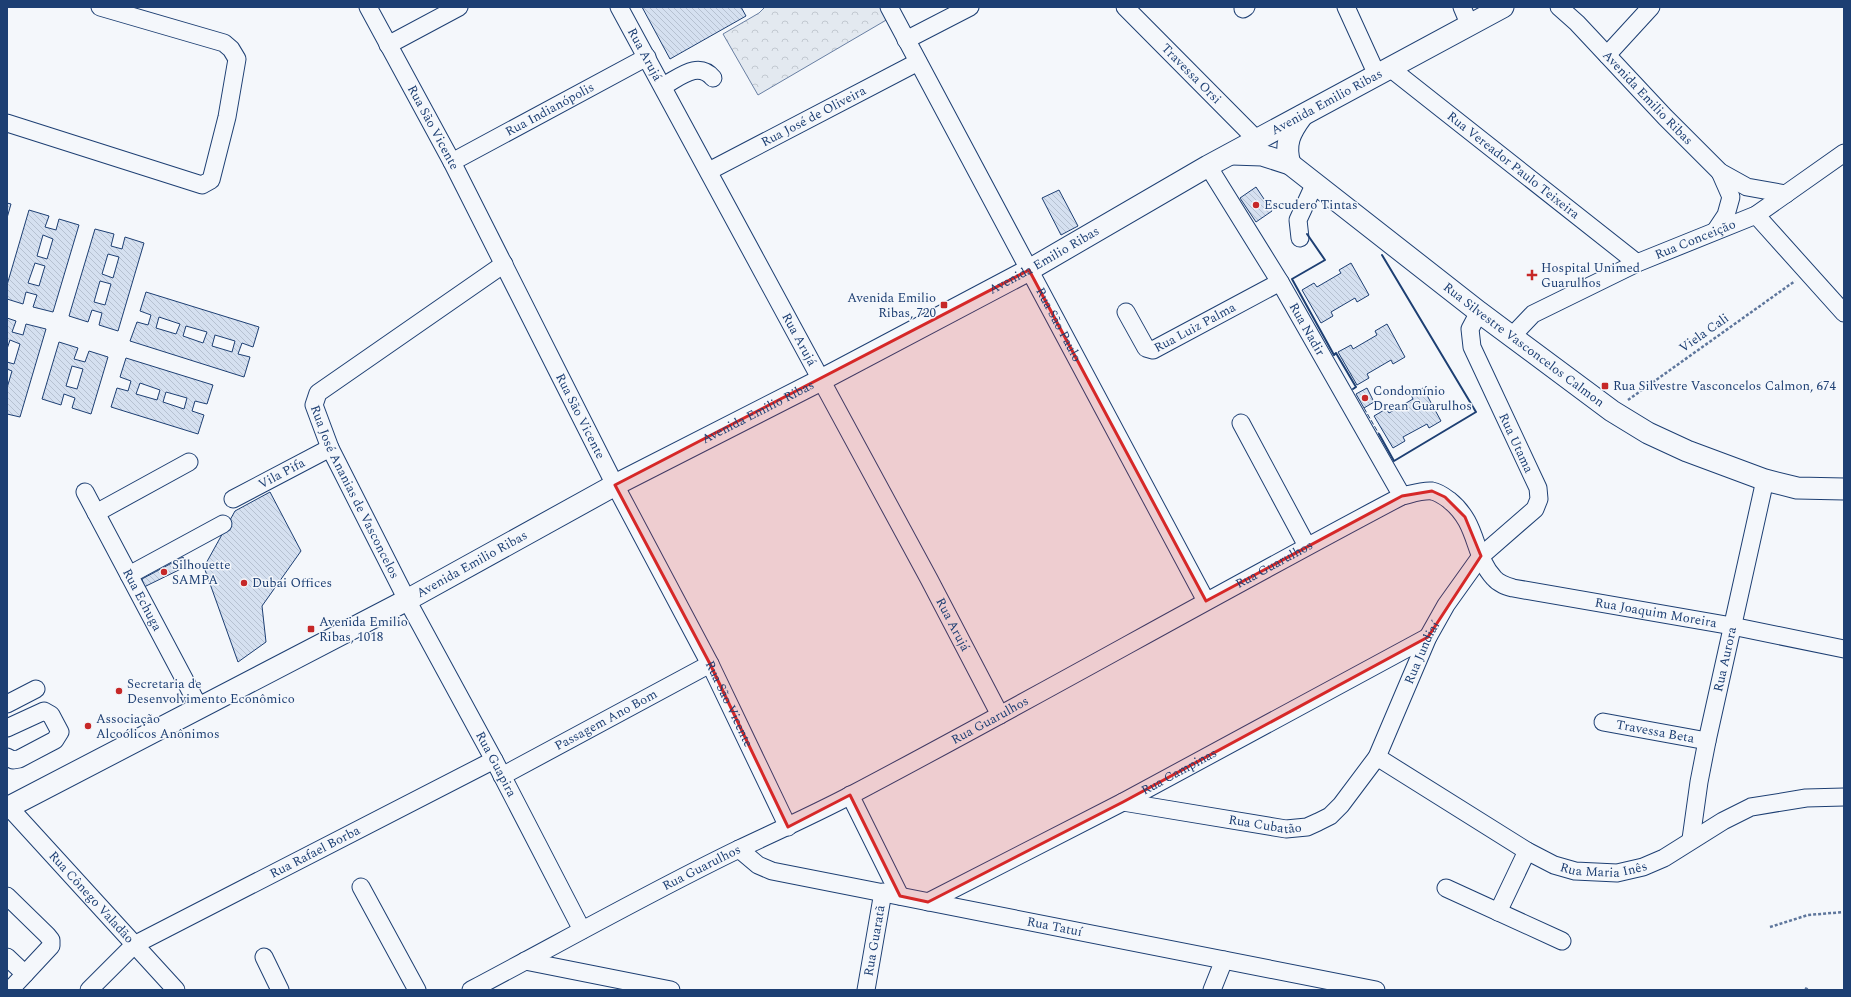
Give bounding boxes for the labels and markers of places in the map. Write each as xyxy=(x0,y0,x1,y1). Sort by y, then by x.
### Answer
place label: Escudero Tintas xyxy=(1264,195,1358,215)
marker: Escudero Tintas xyxy=(1251,200,1261,210)
place label: Hospital Unimed Guarulhos xyxy=(1541,258,1640,293)
marker: Hospital Unimed Guarulhos xyxy=(1526,269,1538,281)
place label: Avenida Emilio Ribas, 720 xyxy=(847,288,936,323)
marker: Avenida Emilio Ribas, 720 xyxy=(939,300,949,310)
place label: Rua Silvestre Vasconcelos Calmon, 674 xyxy=(1613,376,1837,396)
place label: Condomínio Drean Guarulhos xyxy=(1373,381,1472,416)
marker: Rua Silvestre Vasconcelos Calmon, 674 xyxy=(1600,381,1610,391)
marker: Condomínio Drean Guarulhos xyxy=(1360,393,1370,403)
place label: Silhouette SAMPA xyxy=(172,555,230,590)
marker: Silhouette SAMPA xyxy=(159,567,169,577)
place label: Dubai Offices xyxy=(252,573,332,593)
marker: Dubai Offices xyxy=(239,578,249,588)
place label: Avenida Emilio Ribas, 1018 xyxy=(319,612,408,647)
marker: Avenida Emilio Ribas, 1018 xyxy=(306,624,316,634)
place label: Secretaria de Desenvolvimento Econômico xyxy=(127,674,295,709)
marker: Secretaria de Desenvolvimento Econômico xyxy=(114,686,124,696)
place label: Associação Alcoólicos Anônimos xyxy=(96,709,220,744)
marker: Associação Alcoólicos Anônimos xyxy=(83,721,93,731)

